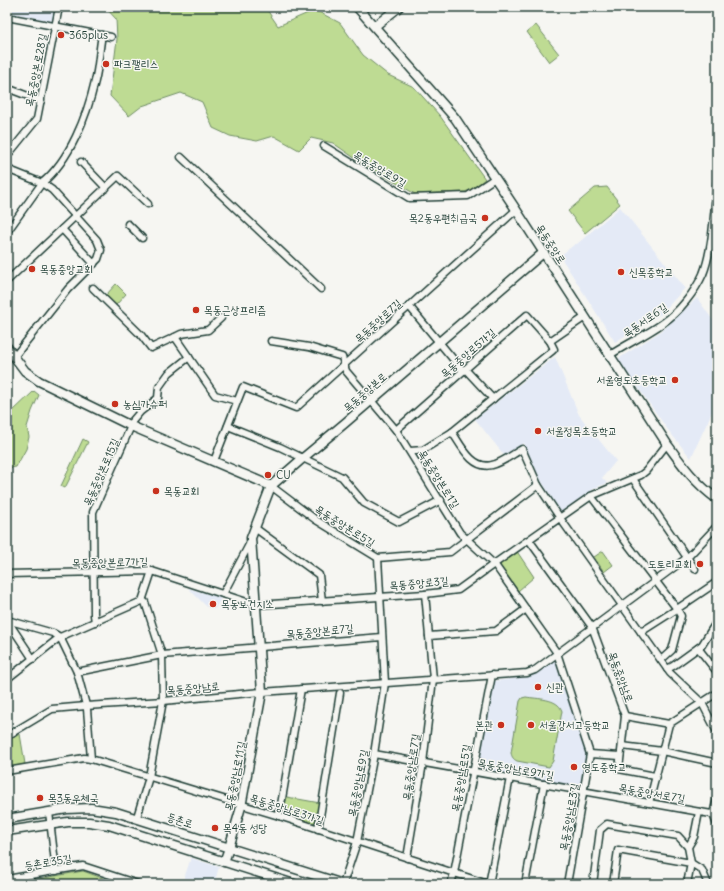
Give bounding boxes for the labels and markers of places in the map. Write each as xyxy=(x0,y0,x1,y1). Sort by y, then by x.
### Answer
place label: 365plus xyxy=(69,28,108,42)
marker: 365plus xyxy=(56,30,66,40)
place label: 파크팰리스 xyxy=(114,57,158,71)
marker: 파크팰리스 xyxy=(101,59,111,69)
place label: 목2동우편취급국 xyxy=(409,211,477,225)
marker: 목2동우편취급국 xyxy=(480,213,490,223)
place label: 목동중앙교회 xyxy=(40,262,93,276)
marker: 목동중앙교회 xyxy=(27,264,37,274)
place label: 신목중학교 xyxy=(629,265,673,279)
marker: 신목중학교 xyxy=(616,267,626,277)
place label: 목동근상프리즘 xyxy=(204,303,266,317)
marker: 목동근상프리즘 xyxy=(191,305,201,315)
place label: 서울영도초등학교 xyxy=(596,373,667,387)
marker: 서울영도초등학교 xyxy=(670,375,680,385)
place label: 농심가슈퍼 xyxy=(123,397,167,411)
marker: 농심가슈퍼 xyxy=(110,399,120,409)
place label: 서울정목초등학교 xyxy=(546,424,617,438)
marker: 서울정목초등학교 xyxy=(533,426,543,436)
place label: CU xyxy=(276,468,291,482)
marker: CU xyxy=(263,470,273,480)
place label: 목동교회 xyxy=(164,484,199,498)
marker: 목동교회 xyxy=(151,486,161,496)
place label: 도토리교회 xyxy=(648,557,692,571)
marker: 도토리교회 xyxy=(695,559,705,569)
place label: 목동보건지소 xyxy=(221,597,274,611)
marker: 목동보건지소 xyxy=(208,599,218,609)
place label: 신관 xyxy=(546,680,564,694)
marker: 신관 xyxy=(533,682,543,692)
place label: 본관 xyxy=(475,718,493,732)
place label: 서울강서고등학교 xyxy=(539,718,610,732)
marker: 본관 xyxy=(496,720,506,730)
marker: 서울강서고등학교 xyxy=(526,720,536,730)
place label: 영도중학교 xyxy=(582,760,626,774)
marker: 영도중학교 xyxy=(569,762,579,772)
place label: 목3동우체국 xyxy=(48,791,99,805)
marker: 목3동우체국 xyxy=(35,793,45,803)
place label: 목4동 성당 xyxy=(223,821,268,835)
marker: 목4동 성당 xyxy=(210,823,220,833)

